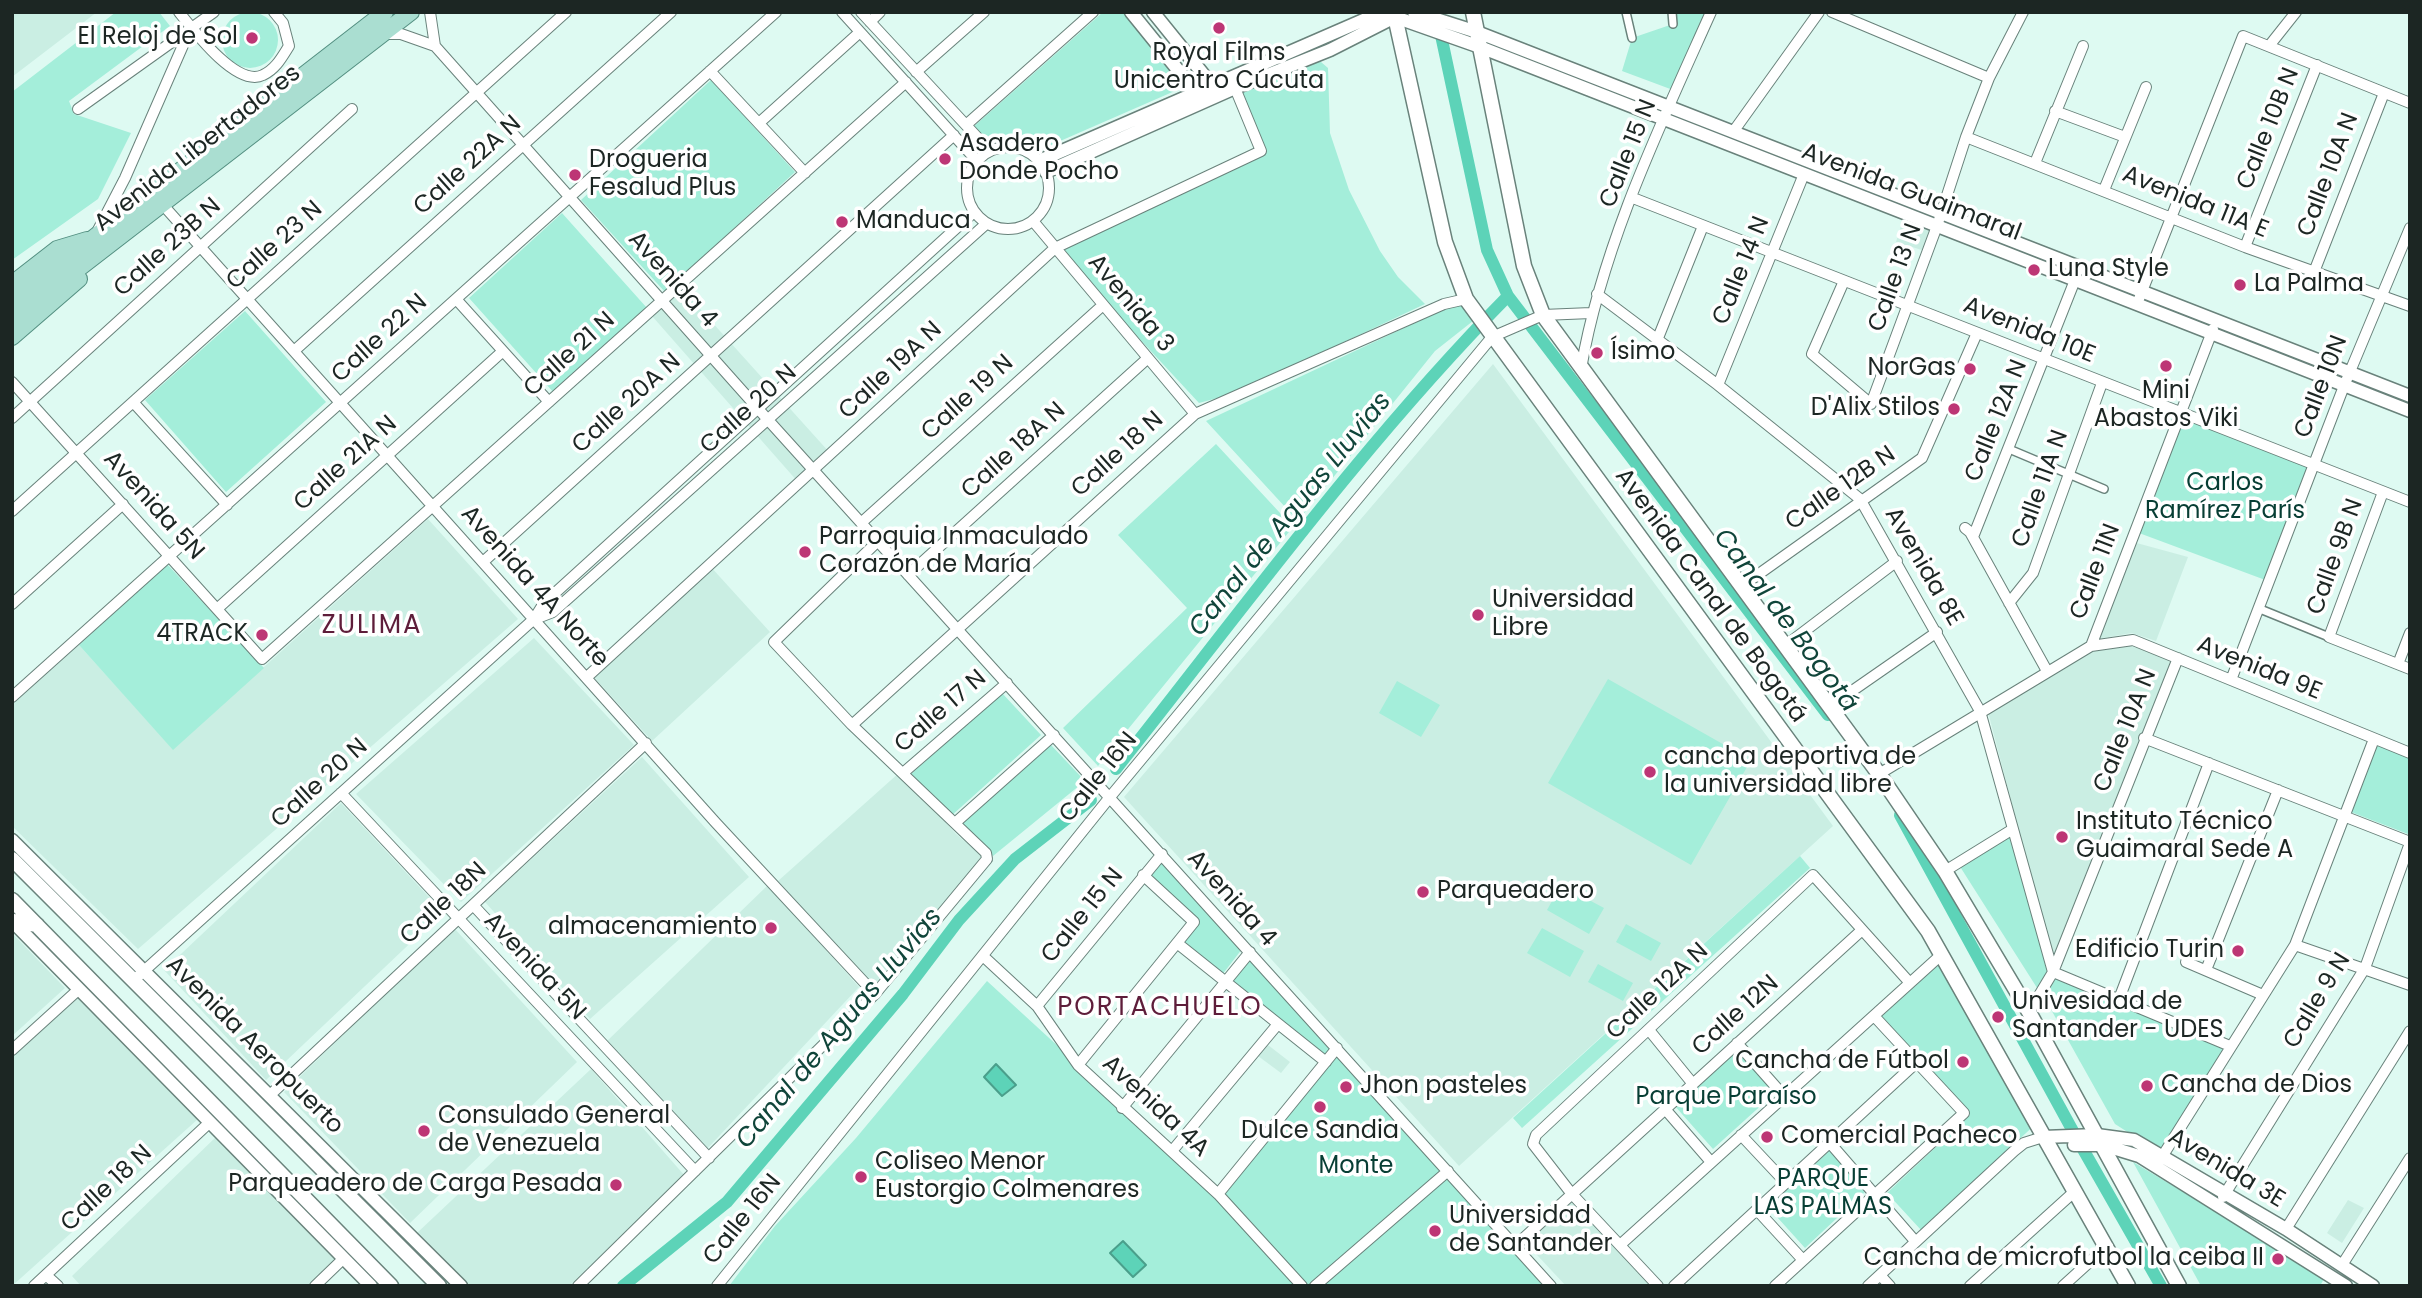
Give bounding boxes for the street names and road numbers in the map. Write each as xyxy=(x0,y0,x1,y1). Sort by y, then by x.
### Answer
street label: Avenida Libertadores xyxy=(89,60,307,238)
street label: Calle 10B N xyxy=(2232,64,2306,194)
street label: Calle 15 N xyxy=(1594,96,1664,212)
street label: Calle 10A N xyxy=(2292,109,2366,241)
street label: Calle 22A N xyxy=(408,110,528,222)
street label: Avenida Guaimaral xyxy=(1797,138,2025,248)
street label: Avenida 11A E xyxy=(2118,161,2272,245)
street label: Calle 23B N xyxy=(109,193,227,303)
street label: Calle 23 N xyxy=(221,195,329,297)
street label: Calle 14 N xyxy=(1707,213,1777,329)
street label: Calle 13 N xyxy=(1863,220,1929,336)
street label: Avenida 4 xyxy=(621,226,723,334)
street label: Avenida 3 xyxy=(1081,249,1179,359)
street label: Calle 22 N xyxy=(326,289,434,389)
street label: Avenida 10E xyxy=(1959,291,2099,371)
street label: Calle 21 N xyxy=(519,307,621,403)
street label: Calle 19A N xyxy=(834,316,948,426)
street label: Calle 10N xyxy=(2289,332,2355,442)
street label: Calle 20A N xyxy=(567,348,687,460)
street label: Calle 19 N xyxy=(916,349,1020,447)
street label: Calle 12A N xyxy=(1960,356,2034,486)
street label: Calle 20 N xyxy=(695,359,803,461)
street label: Calle 18A N xyxy=(956,397,1072,505)
street label: Calle 18 N xyxy=(1066,406,1170,504)
street label: Calle 21A N xyxy=(289,410,403,518)
street label: Calle 11A N xyxy=(2006,426,2076,552)
street label: Calle 12B N xyxy=(1781,441,1901,537)
street label: Avenida 5N xyxy=(97,446,209,566)
street label: Avenida Canal de Bogotá xyxy=(1608,463,1812,729)
street label: Calle 9B N xyxy=(2302,495,2370,619)
street label: Avenida 4A Norte xyxy=(454,500,614,674)
street label: Avenida 8E xyxy=(1878,503,1968,631)
street label: Calle 11N xyxy=(2065,520,2127,624)
street label: Avenida 9E xyxy=(2192,631,2326,707)
street label: Calle 17 N xyxy=(889,664,993,760)
street label: Calle 10A N xyxy=(2088,665,2164,797)
street label: Calle 16N xyxy=(1054,727,1144,829)
street label: Calle 20 N xyxy=(266,733,374,835)
street label: Avenida 4 xyxy=(1180,845,1282,953)
street label: Calle 18N xyxy=(395,857,493,951)
street label: Calle 15 N xyxy=(1036,863,1130,969)
street label: Avenida 5N xyxy=(477,907,591,1027)
street label: Calle 12A N xyxy=(1601,938,1715,1046)
street label: Calle 9 N xyxy=(2278,948,2358,1054)
street label: Avenida Aeropuerto xyxy=(159,951,349,1141)
street label: Calle 12N xyxy=(1687,970,1785,1062)
street label: Avenida 4A xyxy=(1095,1050,1215,1164)
street label: Avenida 3E xyxy=(2162,1123,2290,1215)
street label: Calle 18 N xyxy=(56,1140,158,1238)
street label: Calle 16N xyxy=(698,1169,788,1271)

